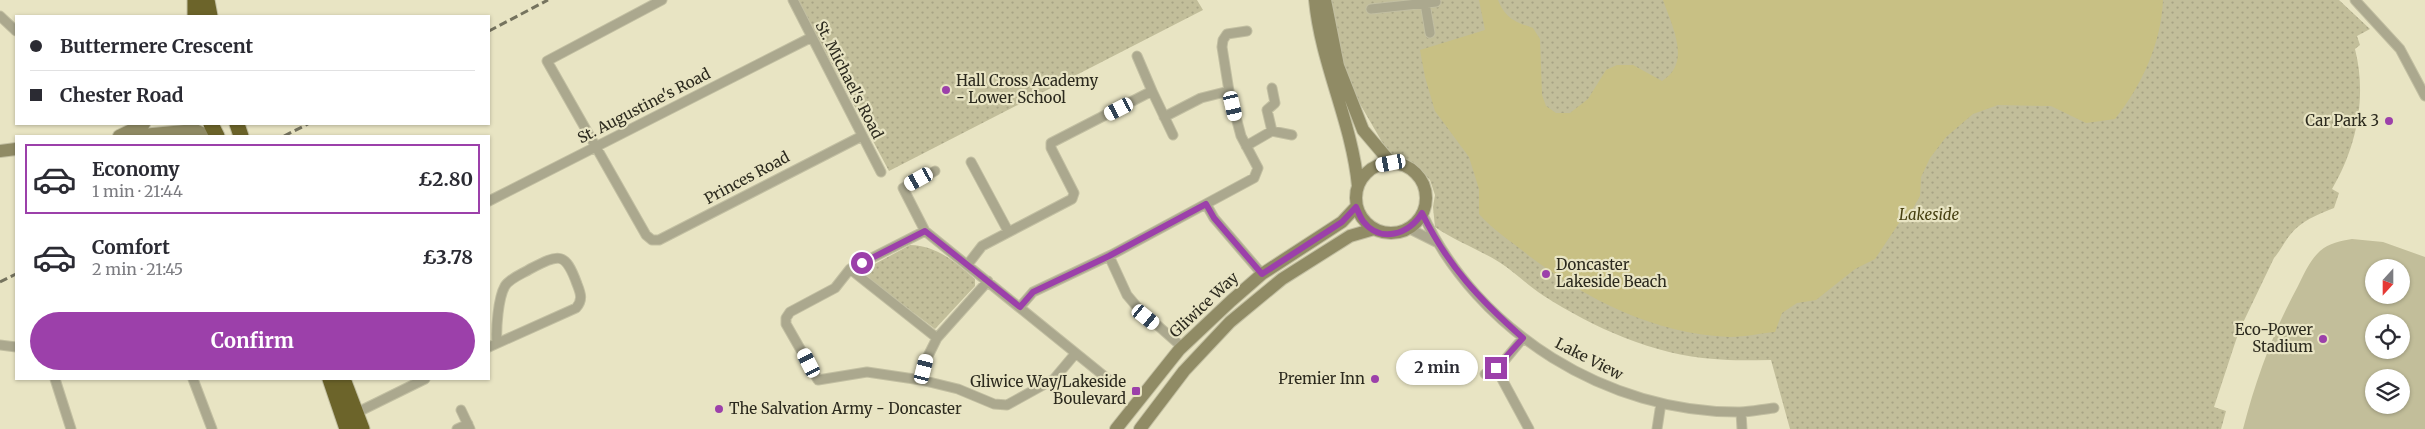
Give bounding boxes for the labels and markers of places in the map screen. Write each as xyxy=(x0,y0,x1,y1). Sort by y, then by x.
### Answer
place label: Hall Cross Academy - Lower School xyxy=(956,71,1098,107)
marker: Hall Cross Academy - Lower School xyxy=(940,84,952,96)
place label: Car Park 3 xyxy=(2305,111,2379,130)
marker: Car Park 3 xyxy=(2383,115,2395,127)
place label: Doncaster Lakeside Beach xyxy=(1556,255,1667,291)
marker: Doncaster Lakeside Beach xyxy=(1540,268,1552,280)
place label: Eco-Power Stadium xyxy=(2235,320,2313,356)
marker: Eco-Power Stadium xyxy=(2317,333,2329,345)
place label: Premier Inn xyxy=(1278,369,1365,388)
place label: Gliwice Way/Lakeside Boulevard xyxy=(970,372,1126,408)
marker: Premier Inn xyxy=(1369,373,1381,385)
marker: Gliwice Way/Lakeside Boulevard xyxy=(1130,385,1142,397)
place label: The Salvation Army - Doncaster xyxy=(729,399,962,418)
marker: The Salvation Army - Doncaster xyxy=(713,403,725,415)

